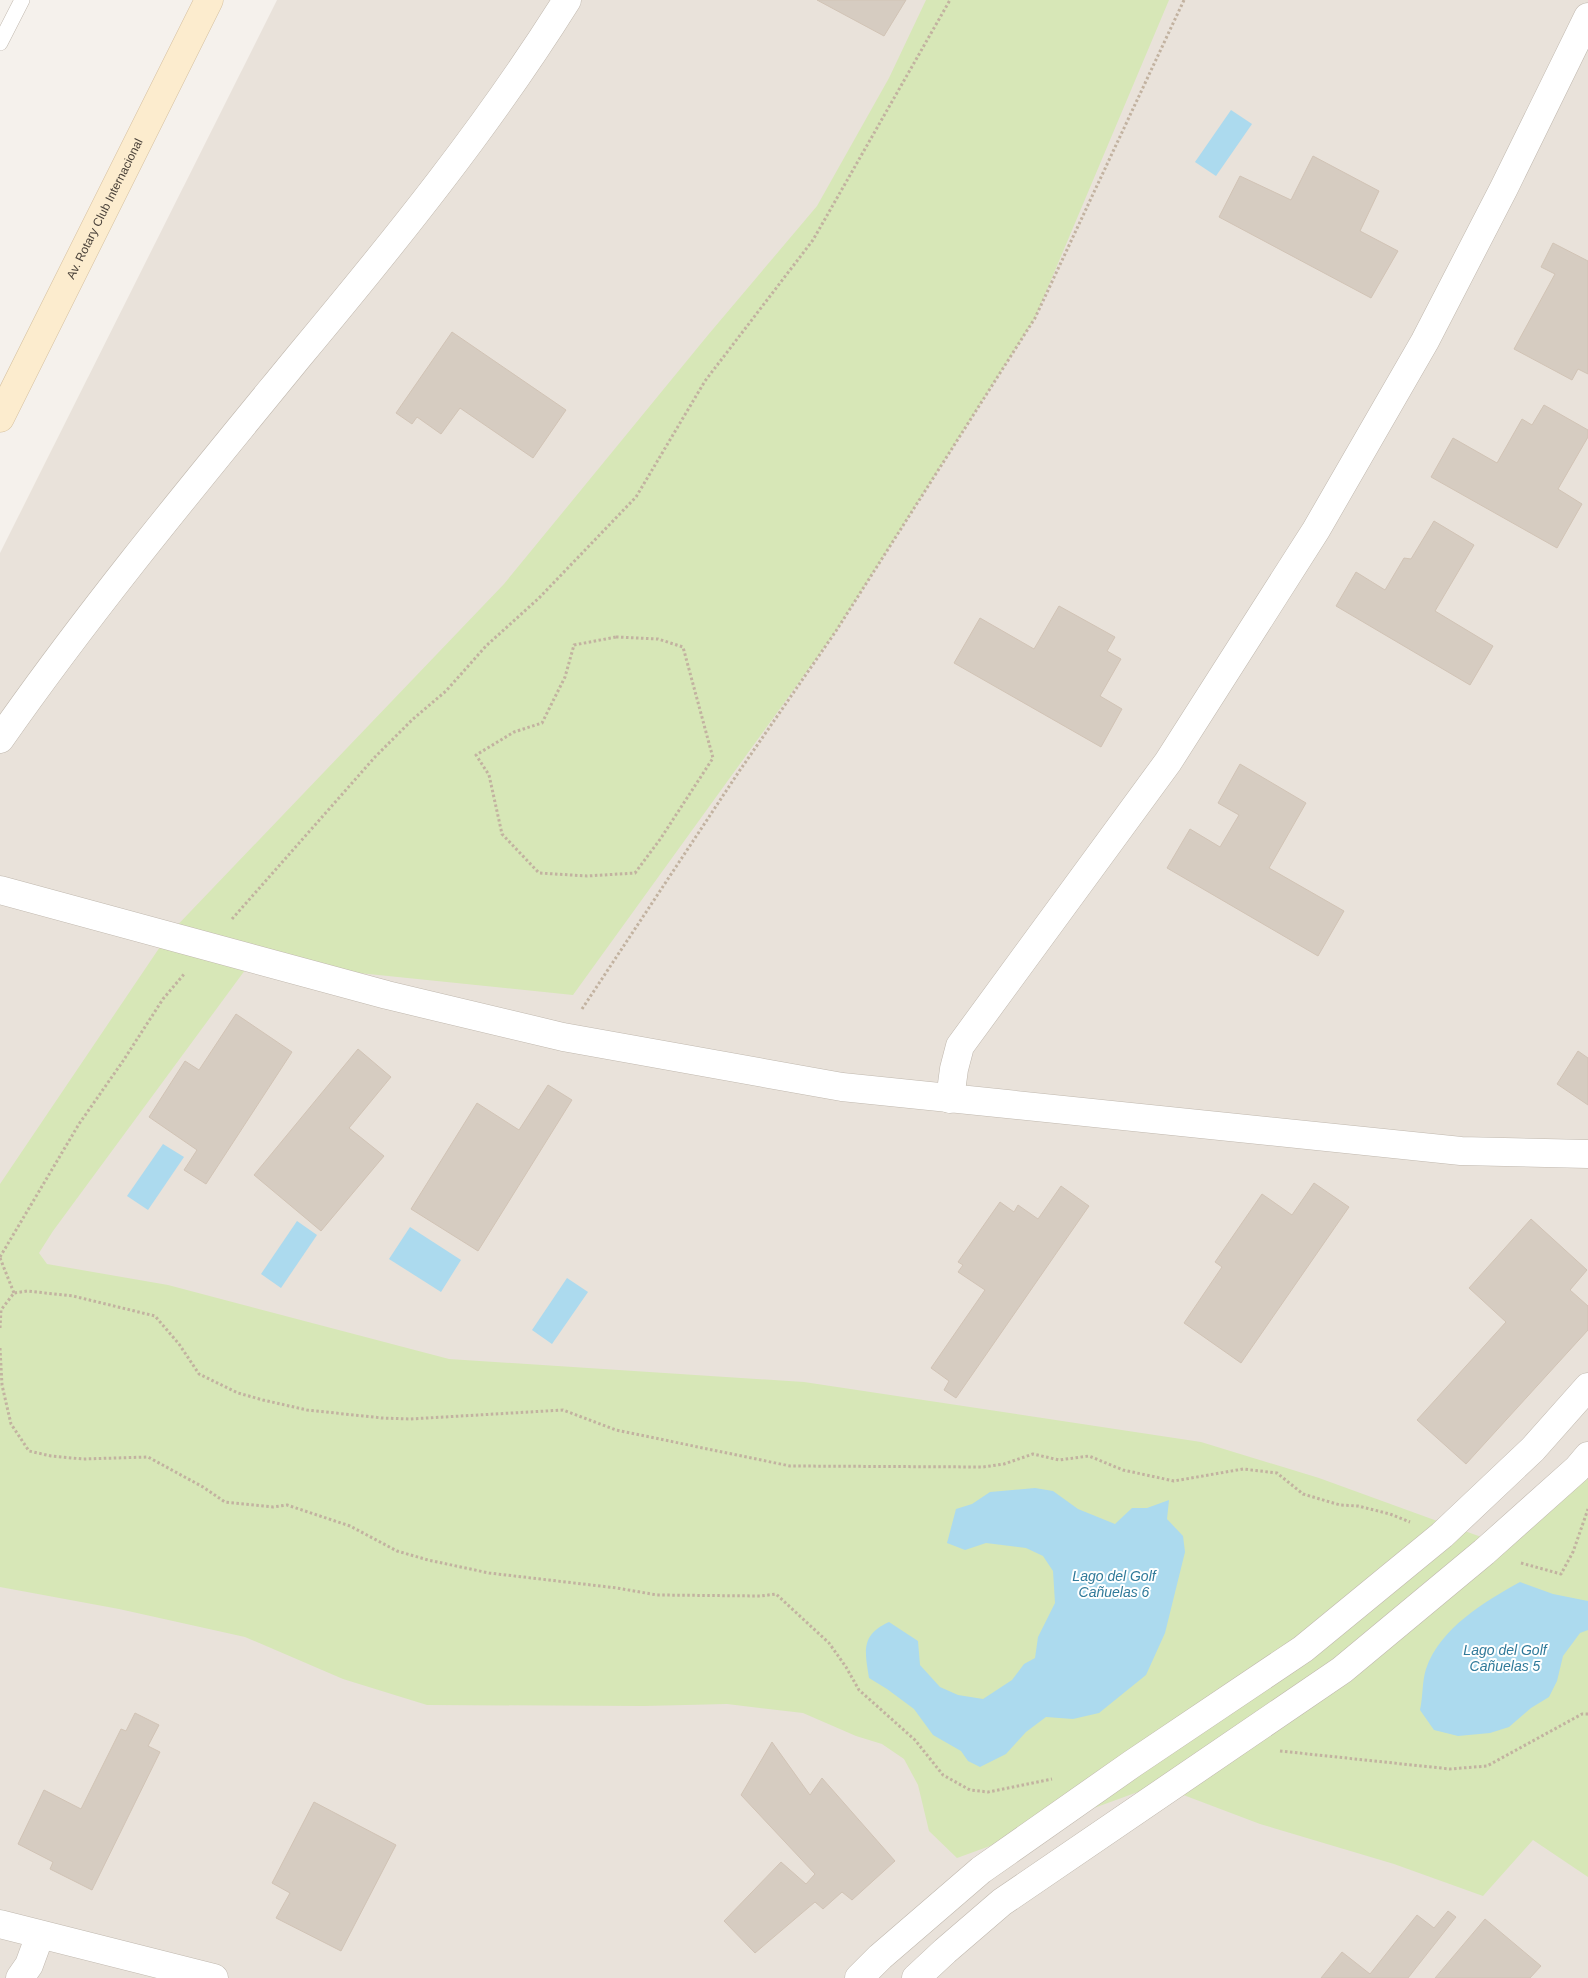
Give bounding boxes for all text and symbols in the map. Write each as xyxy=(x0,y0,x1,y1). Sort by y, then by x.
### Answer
street label: Av. Rotary Club Internacional xyxy=(64,136,146,281)
water label: Lago del Golf Cañuelas 6 xyxy=(1072,1568,1158,1600)
water label: Lago del Golf Cañuelas 5 xyxy=(1463,1642,1549,1674)

